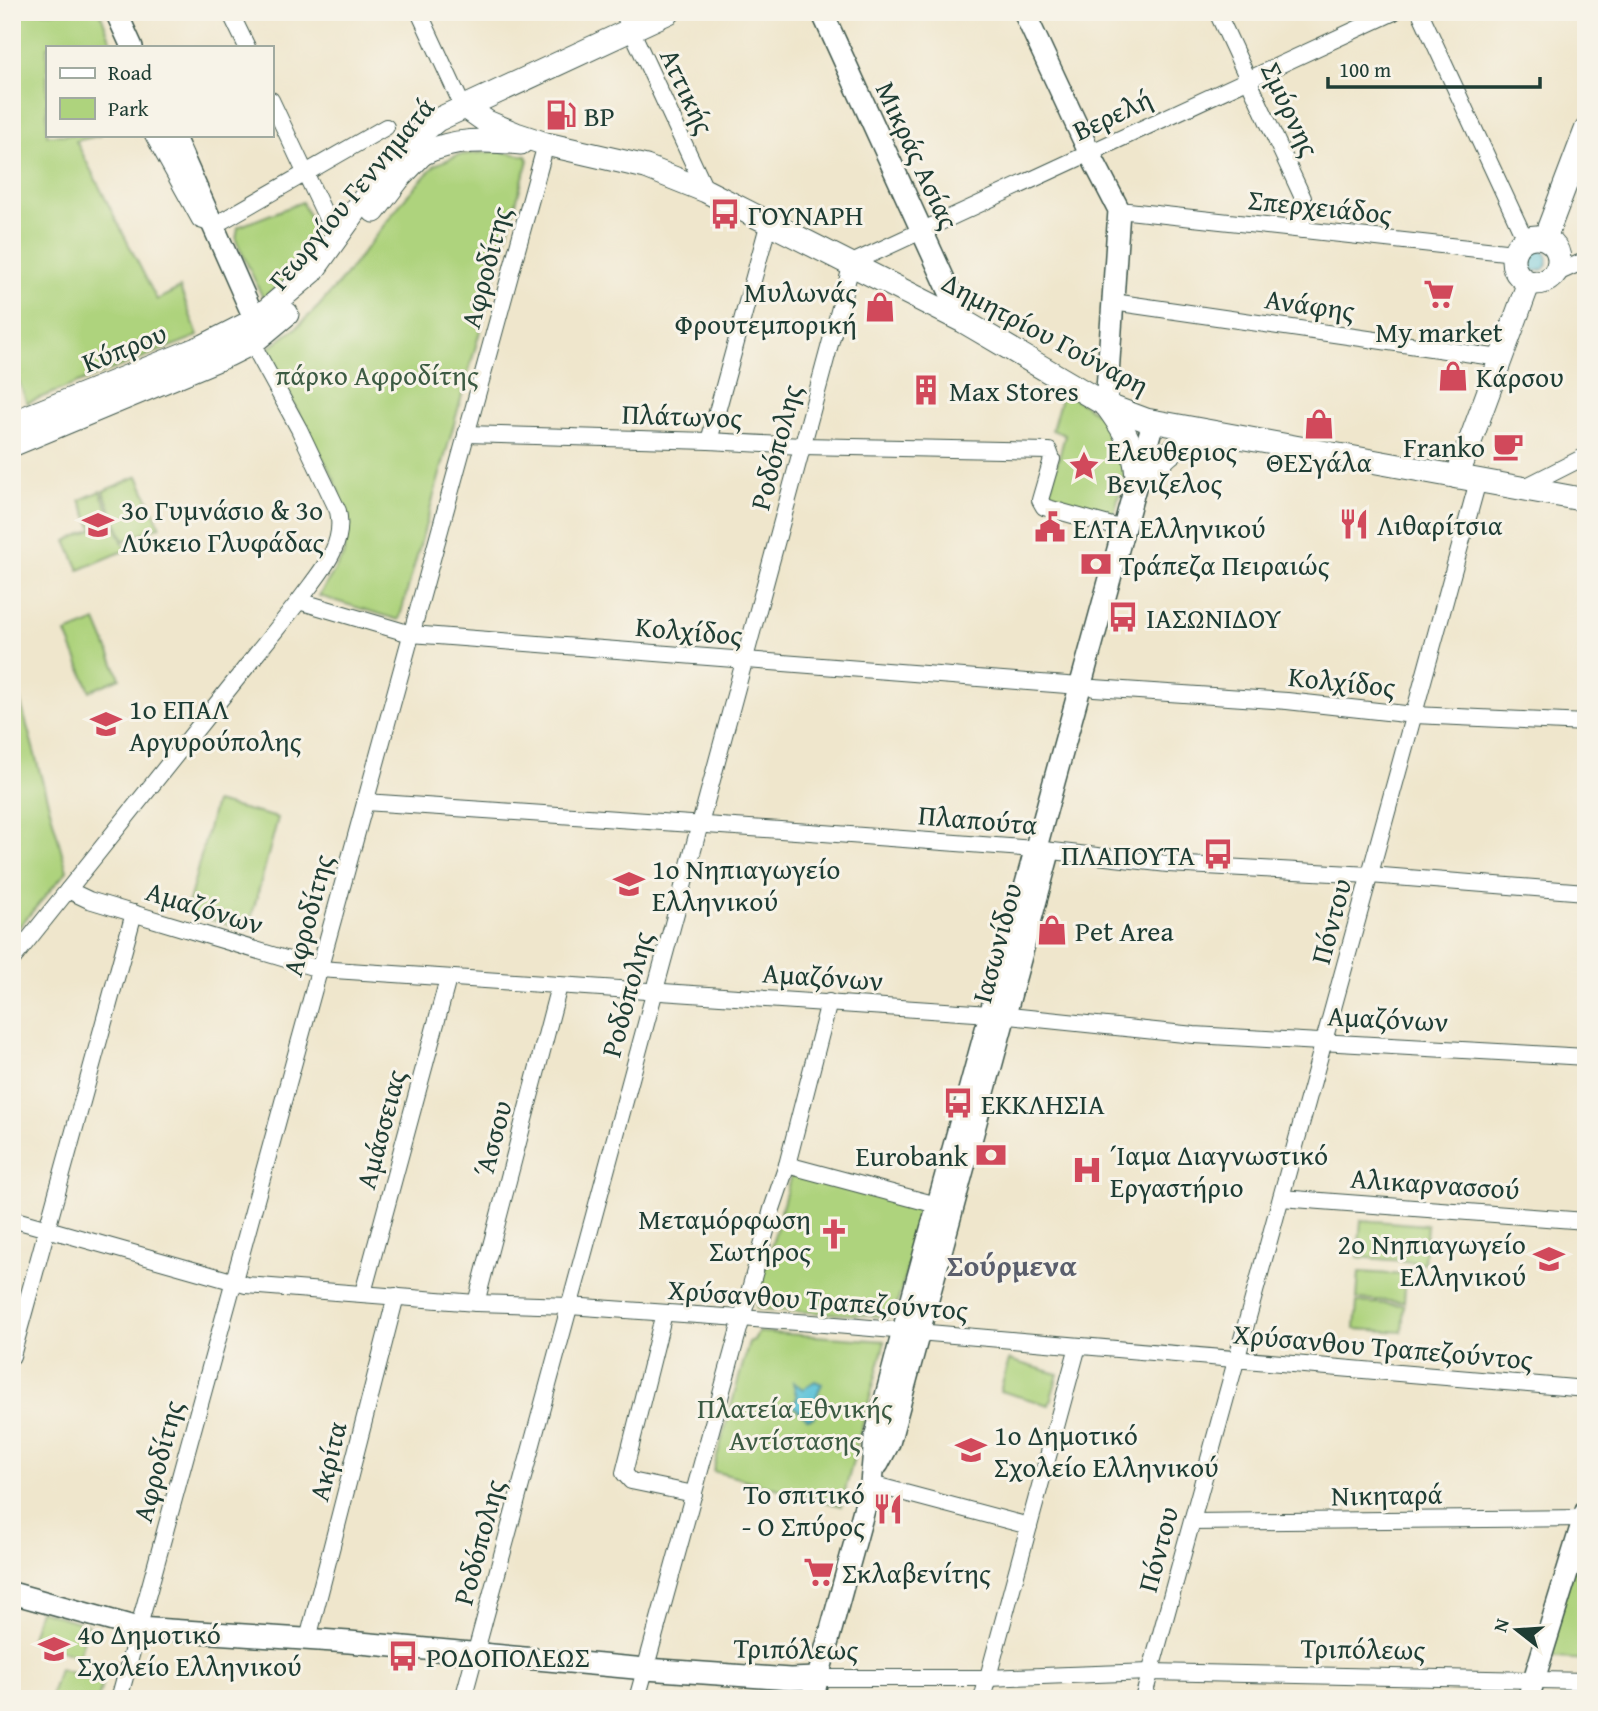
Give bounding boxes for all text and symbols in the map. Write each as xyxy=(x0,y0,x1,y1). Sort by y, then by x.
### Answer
street label: Αττικής xyxy=(650,41,726,141)
legend xyxy=(46,46,273,136)
scale bar xyxy=(1328,46,1540,90)
text: 100 m xyxy=(1339,54,1391,85)
street label: Σμύρνης xyxy=(1251,55,1331,163)
text: Road xyxy=(108,57,153,88)
street label: Μικράς Ασίας xyxy=(866,74,970,236)
street label: Βερελή xyxy=(1066,78,1158,150)
street label: Γεωργίου Γεννηματά xyxy=(258,88,444,298)
text: Park xyxy=(108,93,149,124)
place label: BP xyxy=(584,95,615,136)
fuel station icon: BP xyxy=(544,98,578,132)
street label: Σπερχειάδος xyxy=(1246,178,1394,234)
place label: ΓΟΥΝΑΡΗ xyxy=(748,194,863,235)
bus stop icon: ΓΟΥΝΑΡΗ xyxy=(708,197,742,231)
street label: Αφροδίτης xyxy=(449,201,521,333)
street label: Δημητρίου Γούναρη xyxy=(935,261,1157,405)
place label: Μυλωνάς Φρουτεμπορική xyxy=(675,271,857,344)
street label: Ανάφης xyxy=(1262,277,1358,331)
supermarket icon: My market xyxy=(1422,277,1456,311)
shop icon: Μυλωνάς Φρουτεμπορική xyxy=(863,290,897,324)
street label: Κύπρου xyxy=(75,311,173,383)
place label: My market xyxy=(1375,311,1503,352)
park label: πάρκο Αφροδίτης xyxy=(275,354,479,395)
place label: Κάρσου xyxy=(1476,356,1564,397)
shop icon: Κάρσου xyxy=(1436,359,1470,393)
place label: Max Stores xyxy=(949,370,1079,411)
building icon: Max Stores xyxy=(909,373,943,407)
street label: Ροδόπολης xyxy=(739,379,811,514)
street label: Πλάτωνος xyxy=(621,392,743,438)
shop icon: ΘΕΣγάλα xyxy=(1302,407,1336,441)
place label: Franko xyxy=(1403,426,1485,467)
cafe icon: Franko xyxy=(1491,429,1525,463)
place label: Ελευθεριος Βενιζελος xyxy=(1107,430,1238,503)
place label: ΘΕΣγάλα xyxy=(1266,441,1372,482)
place icon: Ελευθεριος Βενιζελος xyxy=(1067,449,1101,483)
place label: 3ο Γυμνάσιο & 3ο Λύκειο Γλυφάδας xyxy=(121,489,325,562)
place label: Λιθαρίτσια xyxy=(1377,504,1503,545)
place label: ΕΛΤΑ Ελληνικού xyxy=(1073,507,1266,548)
restaurant icon: Λιθαρίτσια xyxy=(1337,507,1371,541)
school or university icon: 3ο Γυμνάσιο & 3ο Λύκειο Γλυφάδας xyxy=(81,508,115,542)
public building icon: ΕΛΤΑ Ελληνικού xyxy=(1033,510,1067,544)
place label: Τράπεζα Πειραιώς xyxy=(1119,544,1330,585)
bank icon: Τράπεζα Πειραιώς xyxy=(1079,547,1113,581)
place label: ΙΑΣΩΝΙΔΟΥ xyxy=(1146,597,1282,638)
bus stop icon: ΙΑΣΩΝΙΔΟΥ xyxy=(1106,600,1140,634)
street label: Κολχίδος xyxy=(634,605,744,655)
street label: Κολχίδος xyxy=(1287,655,1398,707)
place label: 1o ΕΠΑΛ Αργυρούπολης xyxy=(129,688,302,761)
school or university icon: 1o ΕΠΑΛ Αργυρούπολης xyxy=(89,707,123,741)
street label: Πλαπούτα xyxy=(917,793,1039,845)
place label: ΠΛΑΠΟΥΤΑ xyxy=(1061,834,1195,875)
bus stop icon: ΠΛΑΠΟΥΤΑ xyxy=(1201,837,1235,871)
place label: 1ο Νηπιαγωγείο Ελληνικού xyxy=(652,848,840,921)
street label: Αφροδίτης xyxy=(271,849,343,981)
school or university icon: 1ο Νηπιαγωγείο Ελληνικού xyxy=(612,867,646,901)
street label: Αμαζόνων xyxy=(141,870,269,944)
street label: Πόντου xyxy=(1299,874,1361,968)
street label: Ιασωνίδου xyxy=(960,878,1032,1008)
place label: Pet Area xyxy=(1075,910,1174,951)
shop icon: Pet Area xyxy=(1035,913,1069,947)
street label: Ροδόπολης xyxy=(590,926,662,1061)
street label: Αμαζόνων xyxy=(761,951,885,1001)
street label: Αμαζόνων xyxy=(1326,994,1450,1042)
street label: Αμάσσειας xyxy=(344,1065,416,1193)
place label: ΕΚΚΛΗΣΙΑ xyxy=(981,1083,1105,1124)
bus stop icon: ΕΚΚΛΗΣΙΑ xyxy=(941,1086,975,1120)
street label: Άσσου xyxy=(462,1096,522,1180)
place label: Ίαμα Διαγνωστικό Εργαστήριο xyxy=(1110,1134,1328,1207)
place label: Eurobank xyxy=(856,1135,969,1176)
bank icon: Eurobank xyxy=(974,1138,1008,1172)
hospital icon: Ίαμα Διαγνωστικό Εργαστήριο xyxy=(1070,1153,1104,1187)
street label: Αλικαρνασσού xyxy=(1349,1157,1521,1209)
place label: Μεταμόρφωση Σωτήρος xyxy=(638,1198,811,1271)
church icon: Μεταμόρφωση Σωτήρος xyxy=(817,1217,851,1251)
place label: 2ο Νηπιαγωγείο Ελληνικού xyxy=(1338,1223,1526,1296)
school or university icon: 2ο Νηπιαγωγείο Ελληνικού xyxy=(1532,1242,1566,1276)
district label: Σούρμενα xyxy=(947,1243,1077,1287)
street label: Χρύσανθου Τραπεζούντος xyxy=(667,1268,970,1330)
street label: Χρύσανθου Τραπεζούντος xyxy=(1231,1312,1535,1380)
park label: Πλατεία Εθνικής Αντίστασης xyxy=(697,1387,893,1460)
street label: Αφροδίτης xyxy=(121,1395,193,1527)
place label: 1ο Δημοτικό Σχολείο Ελληνικού xyxy=(994,1414,1219,1487)
street label: Ακρίτα xyxy=(297,1417,357,1505)
school or university icon: 1ο Δημοτικό Σχολείο Ελληνικού xyxy=(954,1433,988,1467)
place label: Το σπιτικό - Ο Σπύρος xyxy=(742,1473,865,1546)
street label: Νικηταρά xyxy=(1331,1473,1443,1515)
street label: Ροδόπολης xyxy=(442,1474,514,1609)
restaurant icon: Το σπιτικό - Ο Σπύρος xyxy=(871,1492,905,1526)
street label: Πόντου xyxy=(1126,1502,1188,1596)
place label: Σκλαβενίτης xyxy=(842,1552,991,1593)
supermarket icon: Σκλαβενίτης xyxy=(802,1555,836,1589)
north arrow xyxy=(1482,1596,1552,1666)
place label: 4ο Δημοτικό Σχολείο Ελληνικού xyxy=(77,1613,302,1686)
text: N xyxy=(1485,1615,1516,1635)
street label: Τριπόλεως xyxy=(733,1626,859,1670)
street label: Τριπόλεως xyxy=(1300,1626,1426,1670)
school or university icon: 4ο Δημοτικό Σχολείο Ελληνικού xyxy=(37,1632,71,1666)
place label: ΡΟΔΟΠΟΛΕΩΣ xyxy=(426,1636,589,1677)
bus stop icon: ΡΟΔΟΠΟΛΕΩΣ xyxy=(386,1639,420,1673)

